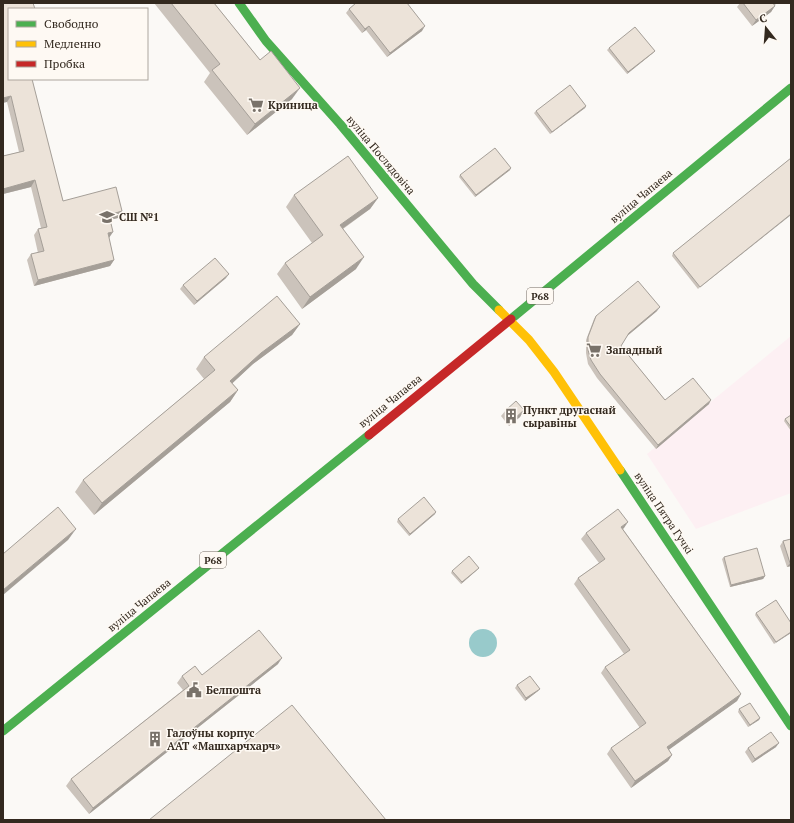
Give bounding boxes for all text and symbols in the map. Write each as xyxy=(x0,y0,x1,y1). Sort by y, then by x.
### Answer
legend xyxy=(8,8,148,80)
north arrow xyxy=(746,8,786,48)
text: С xyxy=(758,11,769,26)
text: Свободно xyxy=(44,16,99,31)
text: Медленно xyxy=(44,36,101,51)
text: Пробка xyxy=(44,56,85,71)
supermarket icon: Криница xyxy=(247,96,265,114)
place label: Криница xyxy=(268,98,318,112)
street label: вуліца Послядовіча xyxy=(344,112,419,198)
street label: вуліца Чапаева xyxy=(607,166,675,226)
school or university icon: СШ №1 xyxy=(98,208,116,226)
place label: СШ №1 xyxy=(119,210,159,224)
road number: Р68 xyxy=(527,288,553,304)
supermarket icon: Западный xyxy=(585,341,603,359)
place label: Западный xyxy=(606,343,663,357)
street label: вуліца Чапаева xyxy=(356,371,425,431)
place label: Пункт другаснай сыравіны xyxy=(523,403,616,430)
building icon: Пункт другаснай сыравіны xyxy=(502,407,520,425)
street label: вуліца Пятра Гучкі xyxy=(631,469,697,557)
road number: Р68 xyxy=(200,552,226,568)
street label: вуліца Чапаева xyxy=(105,575,174,635)
public building icon: Белпошта xyxy=(185,681,203,699)
place label: Белпошта xyxy=(206,683,261,697)
place label: Галоўны корпус ААТ «Машхарчхарч» xyxy=(167,726,281,753)
building icon: Галоўны корпус ААТ «Машхарчхарч» xyxy=(146,730,164,748)

